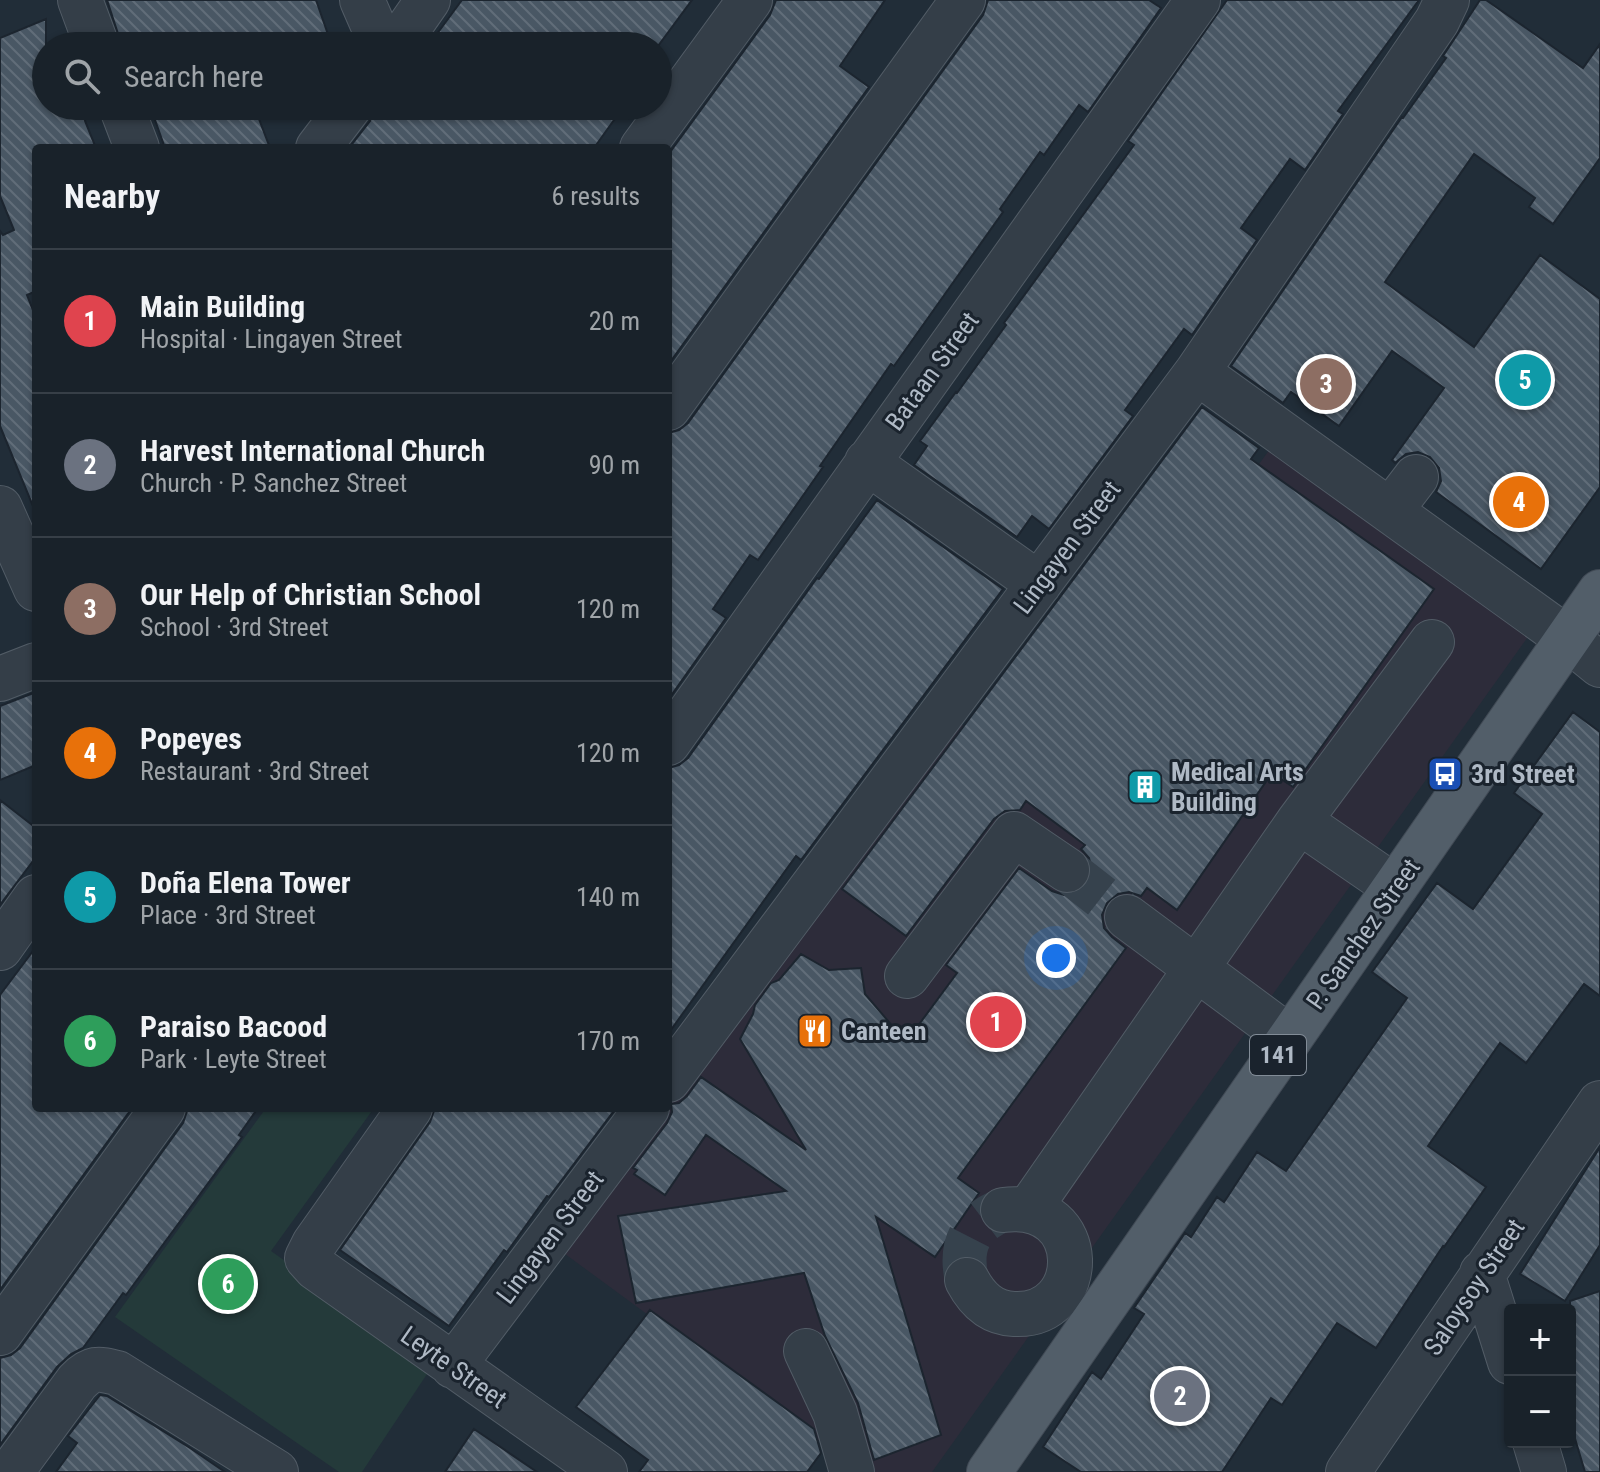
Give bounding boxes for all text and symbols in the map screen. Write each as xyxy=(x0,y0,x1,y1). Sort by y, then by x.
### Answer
search box xyxy=(32,32,672,120)
icon: search xyxy=(60,54,104,98)
text: Search here xyxy=(124,59,264,94)
text: Nearby xyxy=(64,176,160,216)
text: 6 results xyxy=(551,181,640,211)
text: Main Building xyxy=(140,289,305,324)
text: 1 xyxy=(83,306,97,336)
text: 20 m xyxy=(589,306,640,336)
street label: Bataan Street xyxy=(879,306,985,436)
text: Hospital · Lingayen Street xyxy=(140,324,403,354)
pin: 5 xyxy=(1499,350,1551,410)
pin: 3 xyxy=(1300,354,1352,414)
text: Harvest International Church xyxy=(140,433,485,468)
text: 2 xyxy=(83,450,97,480)
text: 90 m xyxy=(589,450,640,480)
text: Church · P. Sanchez Street xyxy=(140,468,407,498)
pin: 4 xyxy=(1493,472,1545,532)
street label: Lingayen Street xyxy=(1007,475,1127,619)
text: Our Help of Christian School xyxy=(140,577,481,612)
text: 3 xyxy=(83,594,97,624)
text: 120 m xyxy=(576,594,640,624)
text: School · 3rd Street xyxy=(140,612,329,642)
text: Popeyes xyxy=(140,721,242,756)
text: 4 xyxy=(83,738,97,768)
text: 120 m xyxy=(576,738,640,768)
bus stop icon: 3rd Street xyxy=(1426,755,1464,793)
text: Restaurant · 3rd Street xyxy=(140,756,369,786)
place label: Medical Arts Building xyxy=(1171,757,1304,817)
place label: 3rd Street xyxy=(1471,759,1575,789)
building icon: Medical Arts Building xyxy=(1126,768,1164,806)
street label: P. Sanchez Street xyxy=(1300,853,1426,1015)
text: Doña Elena Tower xyxy=(140,865,351,900)
text: 5 xyxy=(83,882,97,912)
text: 140 m xyxy=(576,882,640,912)
text: Place · 3rd Street xyxy=(140,900,316,930)
your location xyxy=(1036,938,1076,978)
pin: 1 xyxy=(970,992,1022,1052)
text: Paraiso Bacood xyxy=(140,1009,327,1044)
restaurant icon: Canteen xyxy=(796,1012,834,1050)
place label: Canteen xyxy=(841,1016,927,1046)
text: 6 xyxy=(83,1026,97,1056)
text: 170 m xyxy=(576,1026,640,1056)
road number: 141 xyxy=(1250,1035,1306,1075)
text: Park · Leyte Street xyxy=(140,1044,327,1074)
street label: Lingayen Street xyxy=(490,1165,610,1309)
street label: Saloysoy Street xyxy=(1417,1213,1531,1361)
pin: 6 xyxy=(202,1254,254,1314)
map controls xyxy=(1504,1304,1576,1448)
button: + xyxy=(1504,1304,1576,1376)
street label: Leyte Street xyxy=(395,1320,513,1414)
pin: 2 xyxy=(1154,1366,1206,1426)
button: − xyxy=(1504,1376,1576,1448)

